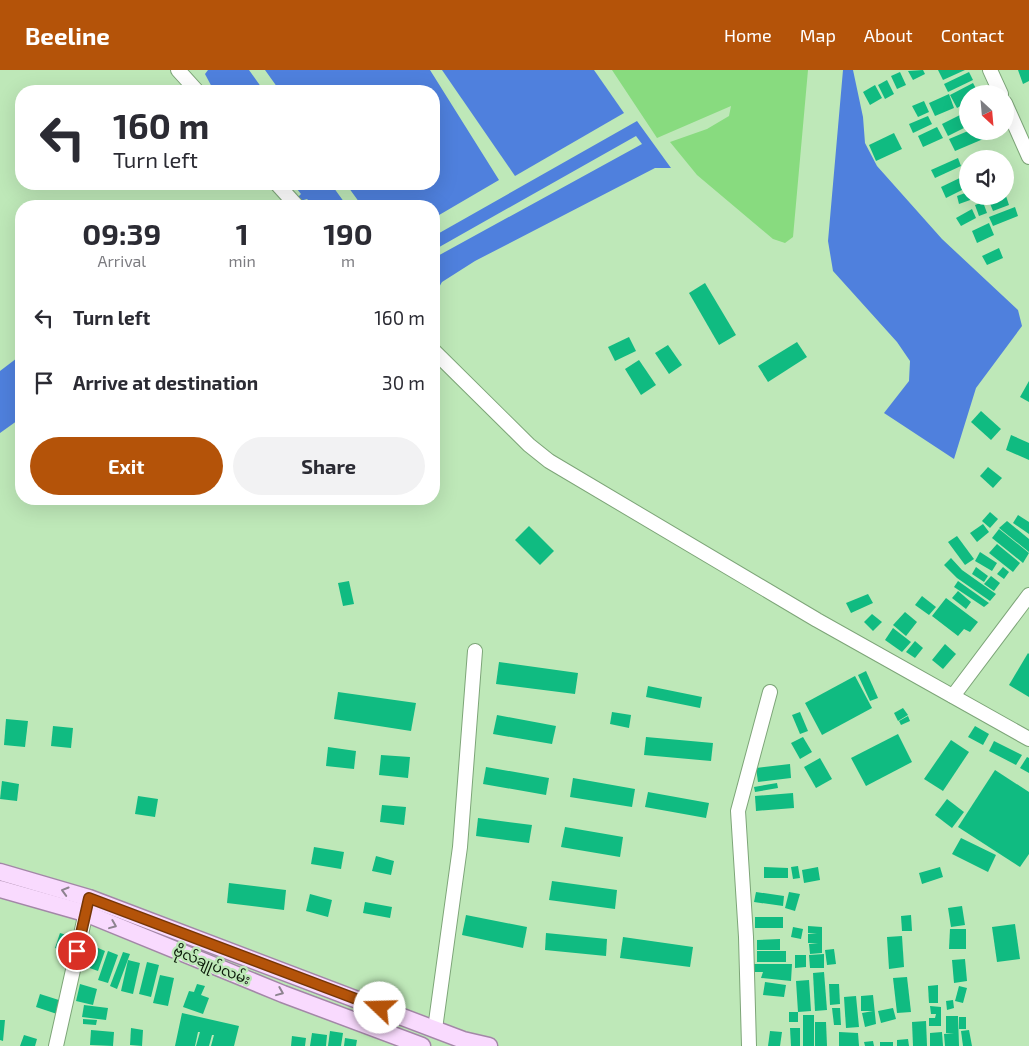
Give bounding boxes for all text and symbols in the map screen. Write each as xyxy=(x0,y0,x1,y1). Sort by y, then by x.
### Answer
text: Beeline xyxy=(25,21,110,50)
text: Home xyxy=(724,24,772,46)
text: Map xyxy=(800,24,836,46)
text: About xyxy=(864,24,913,46)
text: Contact xyxy=(941,24,1004,46)
north arrow xyxy=(959,85,1014,140)
map controls xyxy=(959,85,1014,205)
text: 160 m xyxy=(113,104,209,146)
icon: left xyxy=(30,105,95,170)
text: Turn left xyxy=(113,146,198,172)
button: sound xyxy=(959,150,1014,205)
text: 09:39 xyxy=(82,215,161,251)
text: 1 xyxy=(236,215,249,251)
text: 190 xyxy=(323,215,373,251)
text: Arrival xyxy=(97,251,146,270)
text: min xyxy=(229,251,256,270)
text: m xyxy=(341,251,355,270)
icon: left xyxy=(30,304,58,332)
text: Turn left xyxy=(73,306,150,329)
text: 160 m xyxy=(374,306,425,329)
icon: arrive xyxy=(30,369,58,397)
text: Arrive at destination xyxy=(73,371,258,394)
text: 30 m xyxy=(382,371,425,394)
button: Exit xyxy=(30,437,223,495)
button: Share xyxy=(233,437,425,495)
one-way arrow xyxy=(62,886,70,896)
one-way arrow xyxy=(108,918,117,929)
pin xyxy=(56,930,98,972)
icon: arrive xyxy=(63,937,91,965)
street label: ဗိုလ်ချုပ်လမ်း xyxy=(170,940,254,991)
position arrow xyxy=(353,981,405,1033)
one-way arrow xyxy=(275,986,284,997)

